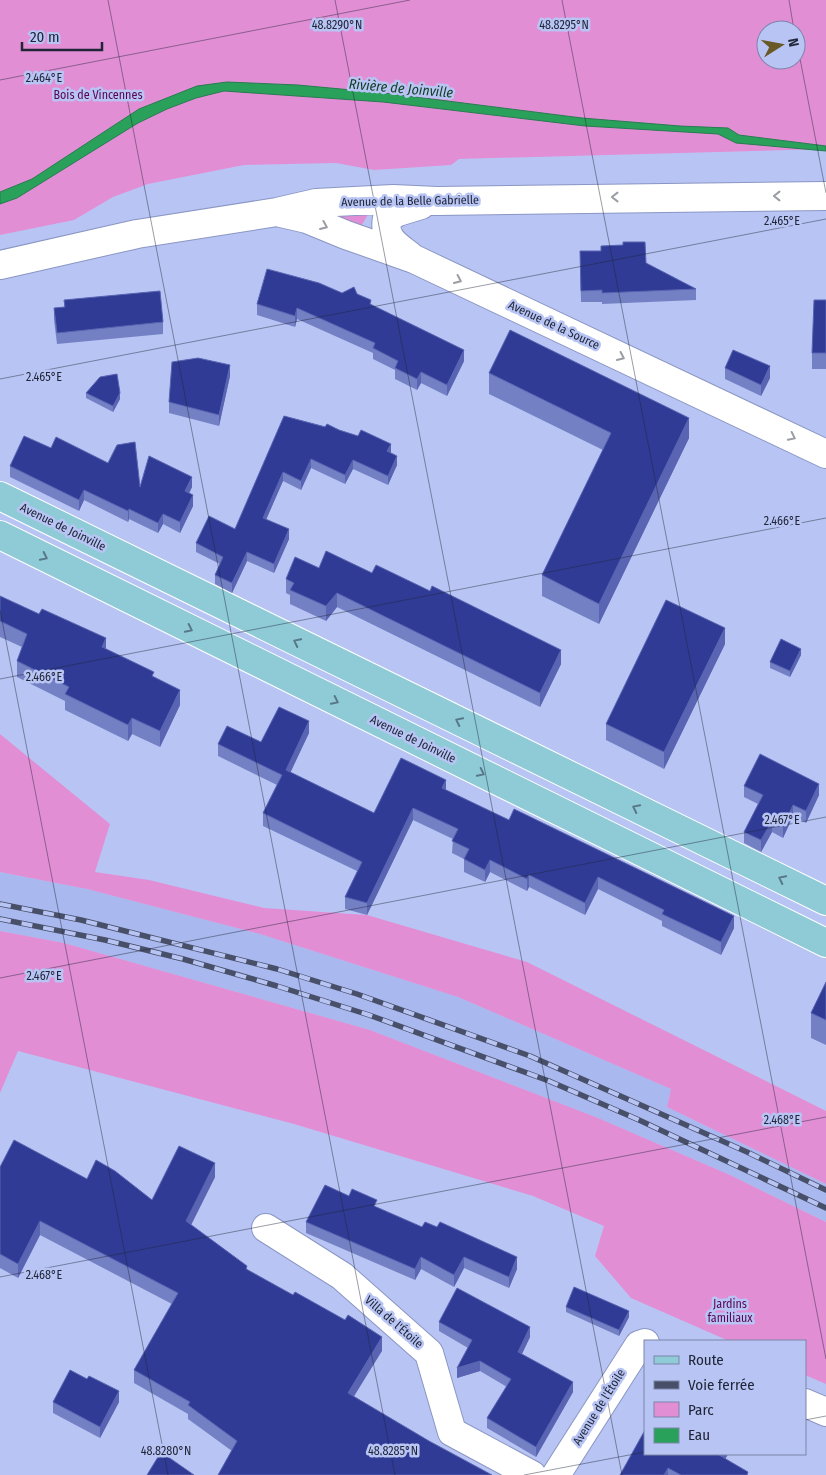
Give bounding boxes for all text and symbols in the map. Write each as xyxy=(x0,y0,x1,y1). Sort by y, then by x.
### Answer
text: 48.8290°N xyxy=(312,18,362,32)
text: 48.8295°N xyxy=(539,18,589,32)
scale bar xyxy=(22,20,102,52)
north arrow xyxy=(756,20,806,70)
text: 20 m xyxy=(30,28,60,46)
text: N xyxy=(784,37,802,48)
text: 2.464°E xyxy=(26,71,62,85)
water label: Rivière de Joinville xyxy=(348,75,454,102)
park label: Bois de Vincennes xyxy=(53,88,143,102)
one-way arrow xyxy=(773,191,781,201)
one-way arrow xyxy=(611,192,618,202)
street label: Avenue de la Belle Gabrielle xyxy=(341,193,479,209)
text: 2.465°E xyxy=(764,214,800,228)
one-way arrow xyxy=(319,220,328,230)
one-way arrow xyxy=(453,274,462,284)
street label: Avenue de la Source xyxy=(506,298,602,352)
one-way arrow xyxy=(616,350,625,361)
text: 2.465°E xyxy=(26,370,62,384)
one-way arrow xyxy=(787,431,796,441)
street label: Avenue de Joinville xyxy=(18,500,108,554)
text: 2.466°E xyxy=(764,514,801,528)
one-way arrow xyxy=(39,551,48,561)
one-way arrow xyxy=(184,623,193,633)
one-way arrow xyxy=(293,637,302,648)
text: 2.466°E xyxy=(26,670,63,684)
one-way arrow xyxy=(330,695,339,705)
street label: Avenue de Joinville xyxy=(368,712,458,766)
one-way arrow xyxy=(455,717,464,727)
one-way arrow xyxy=(476,767,485,777)
one-way arrow xyxy=(632,804,641,814)
text: 2.467°E xyxy=(764,813,800,827)
one-way arrow xyxy=(778,875,787,885)
text: 2.467°E xyxy=(26,969,62,983)
text: 2.468°E xyxy=(764,1113,801,1127)
text: 2.468°E xyxy=(26,1268,63,1282)
street label: Villa de l'Étoile xyxy=(362,1292,427,1351)
park label: Jardins familiaux xyxy=(707,1297,753,1325)
legend xyxy=(644,1340,806,1455)
text: Route xyxy=(688,1351,724,1369)
street label: Avenue de l'Étoile xyxy=(569,1366,628,1448)
text: Voie ferrée xyxy=(688,1376,755,1394)
text: Parc xyxy=(688,1401,714,1419)
text: Eau xyxy=(688,1426,710,1444)
text: 48.8280°N xyxy=(141,1444,191,1458)
text: 48.8285°N xyxy=(368,1444,418,1458)

